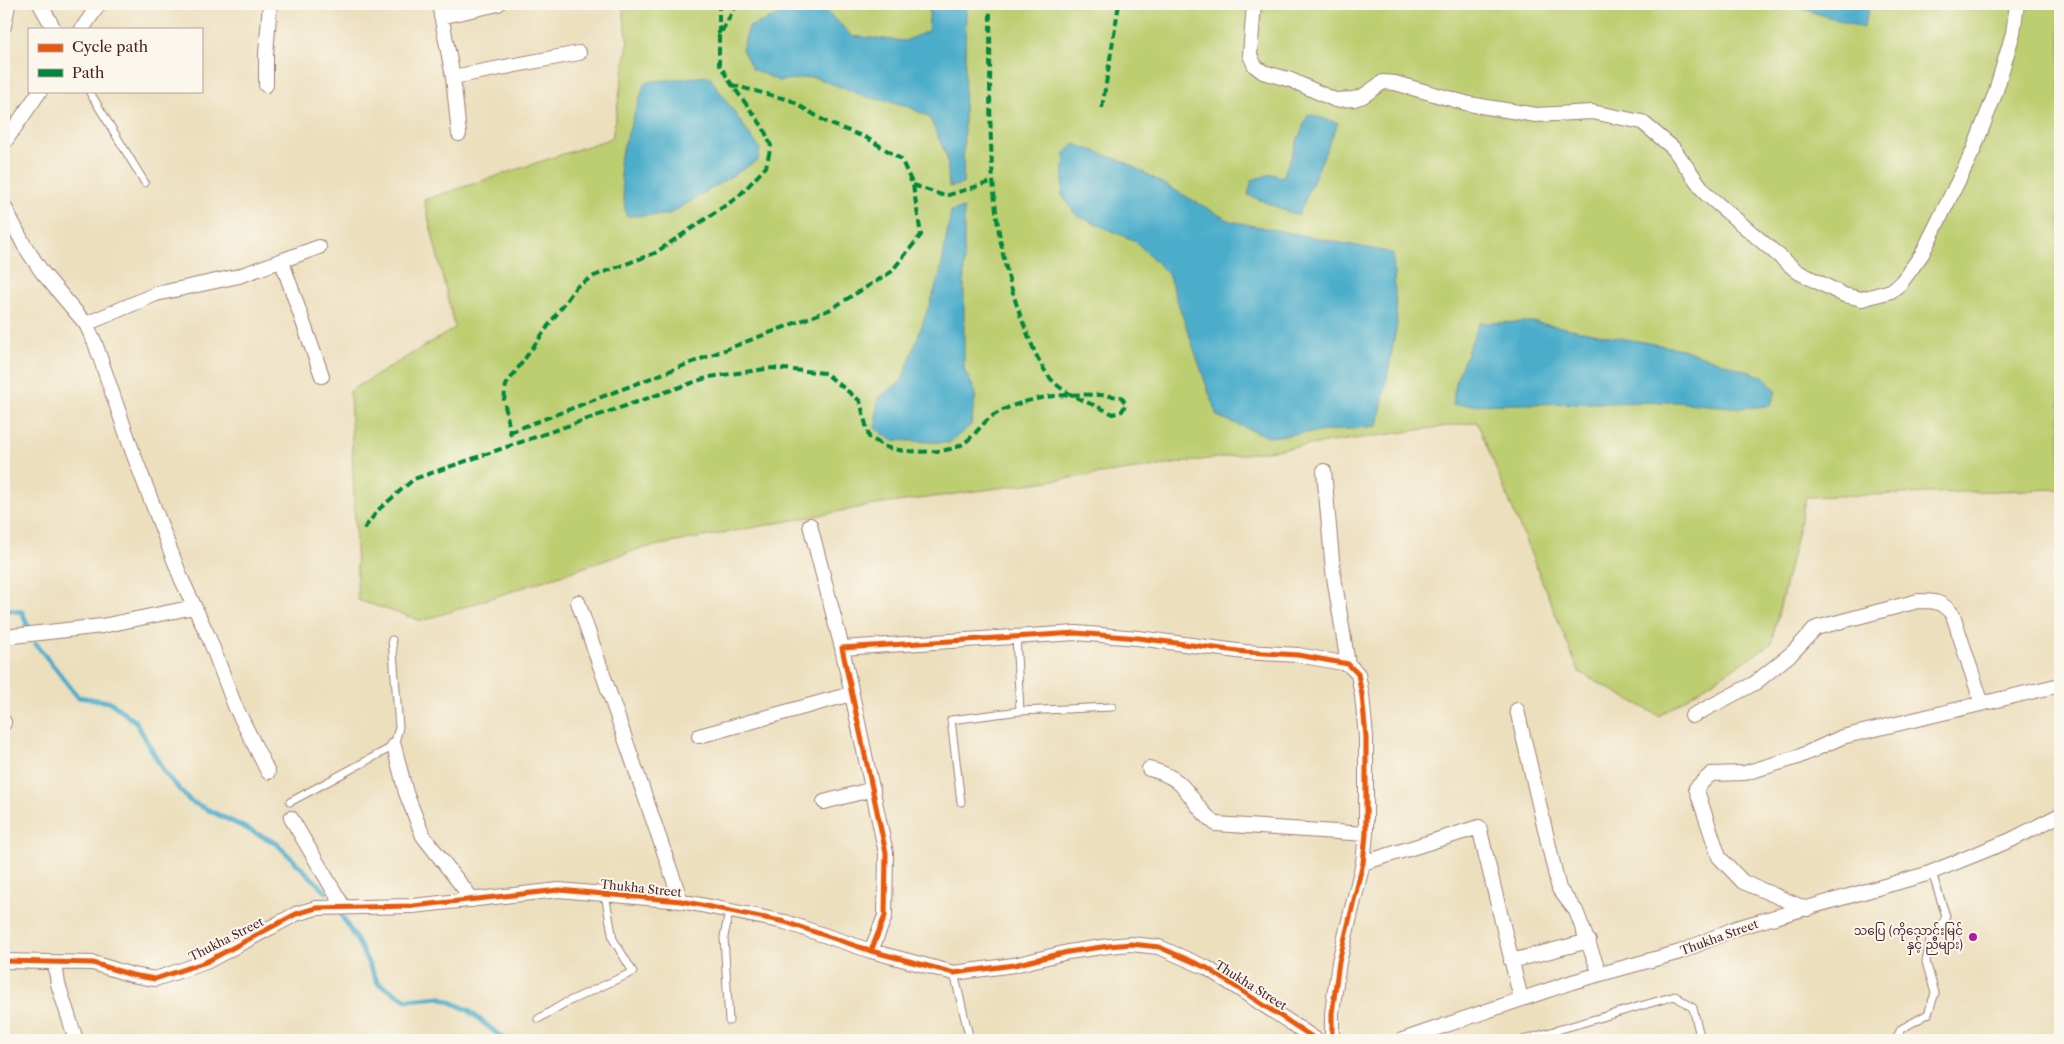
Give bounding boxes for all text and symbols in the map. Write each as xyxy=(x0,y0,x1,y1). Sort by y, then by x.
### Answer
legend xyxy=(28,28,202,92)
text: Cycle path xyxy=(72,37,149,56)
text: Path xyxy=(72,63,105,82)
street label: Thukha Street xyxy=(600,876,683,900)
street label: Thukha Street xyxy=(186,913,266,964)
street label: Thukha Street xyxy=(1678,916,1761,958)
place label: သပြေ (ကိုသောင်းမြင့် နှင့် ညီများ) xyxy=(1854,922,1963,955)
marker: သပြေ (ကိုသောင်းမြင့် နှင့် ညီများ) xyxy=(1967,931,1979,943)
street label: Thukha Street xyxy=(1212,957,1290,1013)

